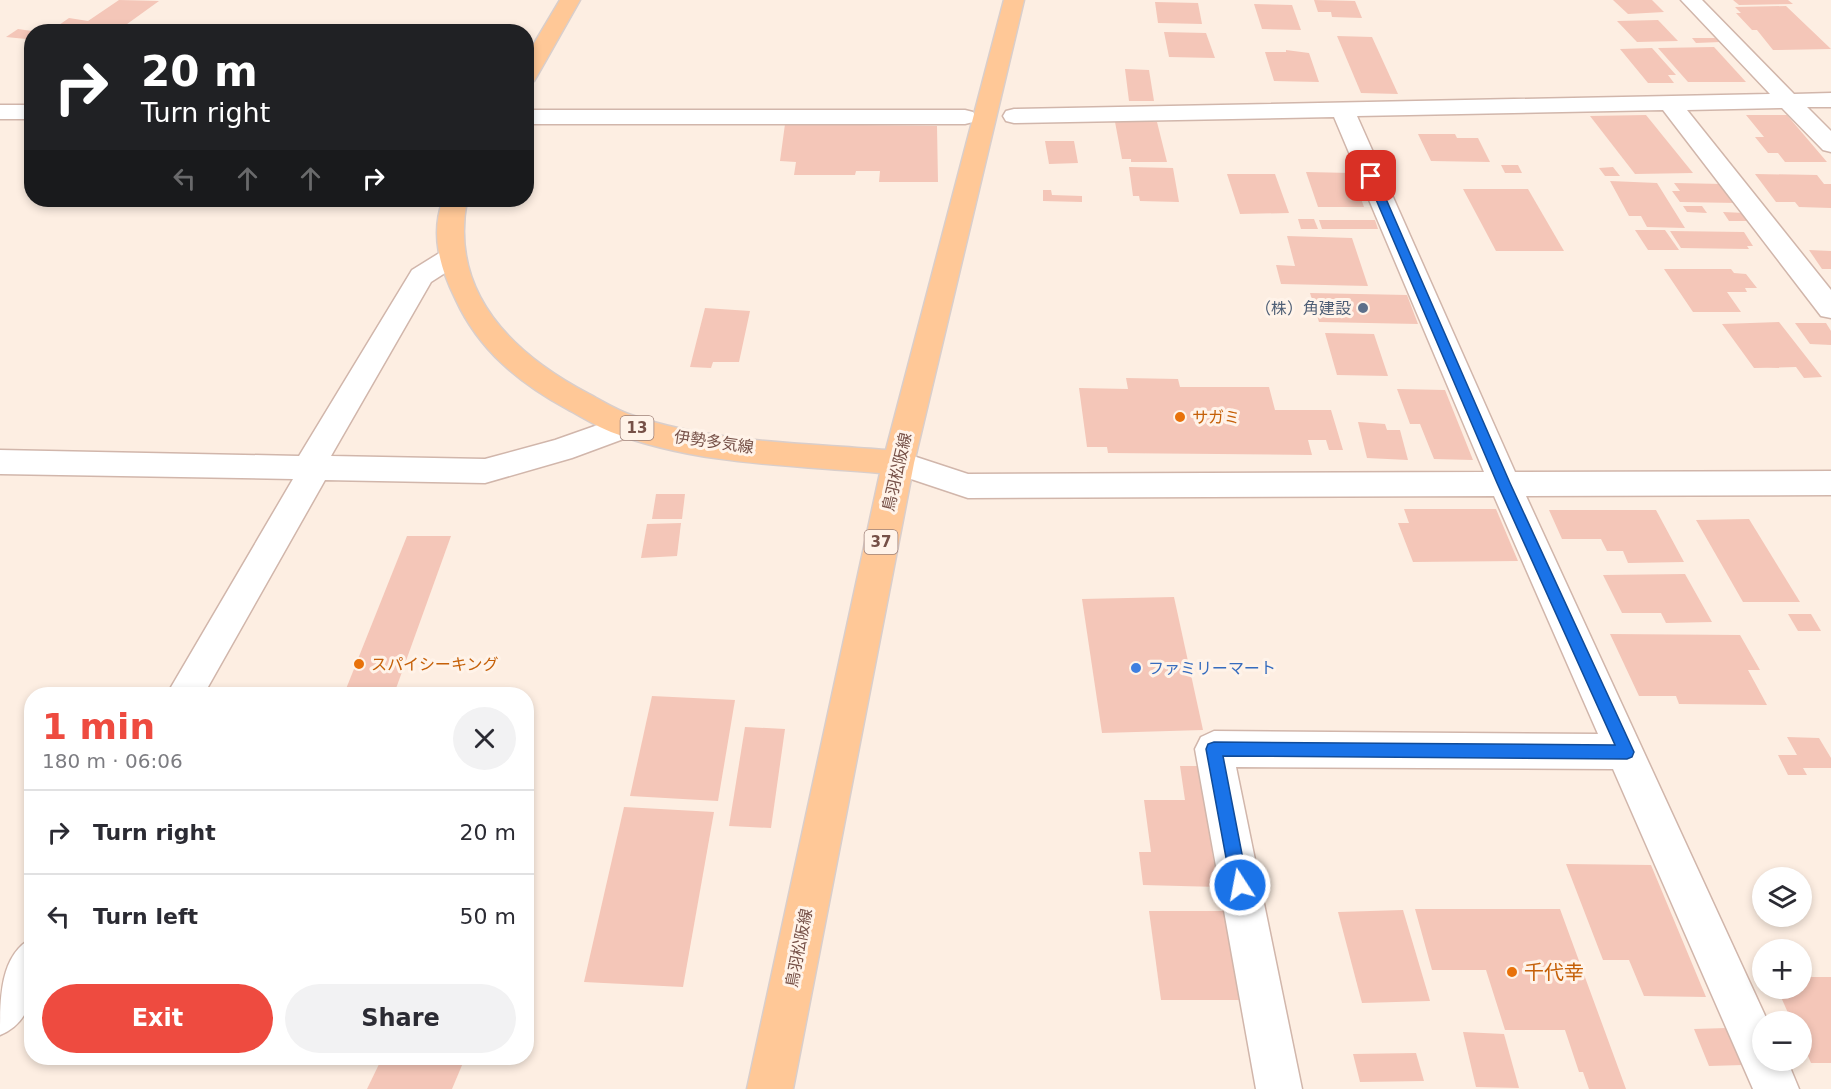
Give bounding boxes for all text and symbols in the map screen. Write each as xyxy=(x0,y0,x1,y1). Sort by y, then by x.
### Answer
text: 20 m xyxy=(141,47,258,96)
icon: right xyxy=(42,48,120,126)
text: Turn right xyxy=(141,97,270,128)
pin xyxy=(1345,150,1396,201)
icon: arrive xyxy=(1354,159,1387,192)
icon: left xyxy=(168,162,201,195)
icon: ahead xyxy=(231,162,264,195)
icon: ahead xyxy=(294,162,327,195)
icon: right xyxy=(357,162,390,195)
place label: （株）角建設 xyxy=(1255,299,1351,318)
marker: （株）角建設 xyxy=(1356,301,1370,315)
place label: サガミ xyxy=(1192,408,1240,427)
marker: サガミ xyxy=(1173,410,1187,424)
road number: 13 xyxy=(620,416,654,440)
street label: 伊勢多気線 xyxy=(673,427,755,457)
street label: 鳥羽松阪線 xyxy=(879,431,915,513)
road number: 37 xyxy=(864,530,898,554)
place label: スパイシーキング xyxy=(371,655,499,674)
marker: スパイシーキング xyxy=(352,657,366,671)
place label: ファミリーマート xyxy=(1148,659,1276,678)
marker: ファミリーマート xyxy=(1129,661,1143,675)
text: 1 min xyxy=(42,706,155,747)
button: close xyxy=(453,707,516,770)
text: 180 m · 06:06 xyxy=(42,749,183,773)
icon: right xyxy=(42,816,75,849)
text: Turn right xyxy=(93,820,216,845)
text: 20 m xyxy=(460,820,516,845)
position arrow xyxy=(1208,853,1272,917)
map controls xyxy=(1752,867,1812,1071)
button: layers xyxy=(1752,867,1812,927)
icon: left xyxy=(42,900,75,933)
text: Turn left xyxy=(93,904,198,929)
text: 50 m xyxy=(460,904,516,929)
street label: 鳥羽松阪線 xyxy=(782,907,816,989)
button: + xyxy=(1752,939,1812,999)
place label: 千代幸 xyxy=(1524,960,1584,984)
marker: 千代幸 xyxy=(1505,965,1519,979)
button: Exit xyxy=(42,984,273,1053)
button: Share xyxy=(285,984,516,1053)
button: − xyxy=(1752,1011,1812,1071)

